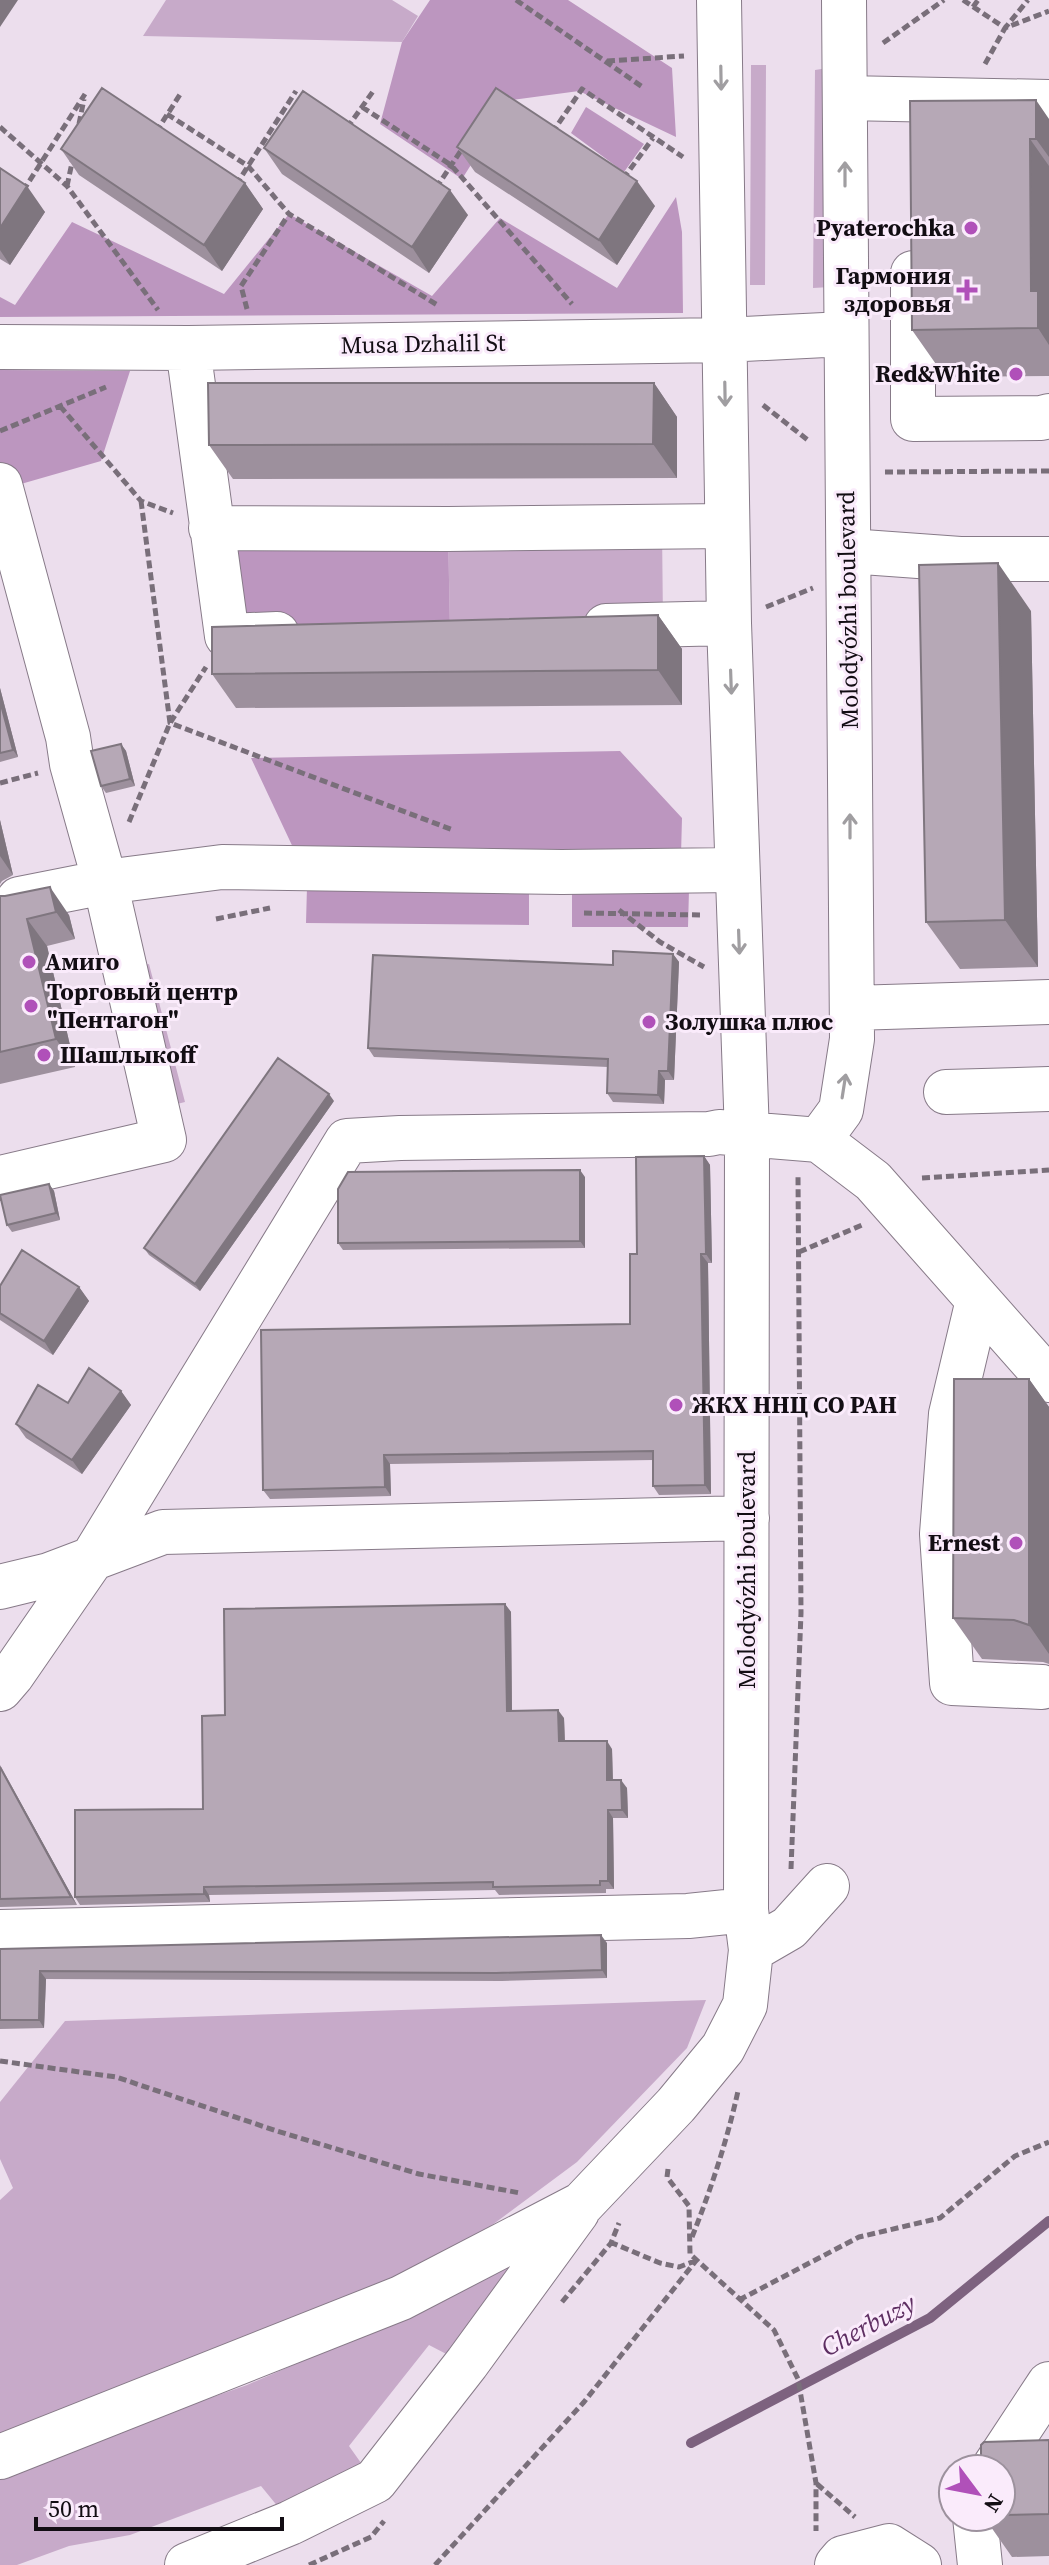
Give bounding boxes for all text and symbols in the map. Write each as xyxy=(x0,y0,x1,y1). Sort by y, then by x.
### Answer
one-way arrow xyxy=(713,64,728,91)
one-way arrow xyxy=(837,161,853,188)
place label: Pyaterochka xyxy=(816,211,955,244)
marker: Pyaterochka xyxy=(962,219,980,237)
place label: Гармония здоровья xyxy=(836,259,951,320)
marker: Гармония здоровья xyxy=(958,281,976,299)
street label: Musa Dzhalil St xyxy=(340,326,506,361)
place label: Red&White xyxy=(875,357,1000,390)
marker: Red&White xyxy=(1007,365,1025,383)
one-way arrow xyxy=(717,380,733,407)
street label: Molodyózhi boulevard xyxy=(829,490,866,729)
one-way arrow xyxy=(723,668,738,695)
one-way arrow xyxy=(842,813,858,840)
one-way arrow xyxy=(732,928,747,955)
place label: Амиго xyxy=(45,945,119,978)
marker: Амиго xyxy=(20,953,38,971)
place label: Торговый центр "Пентагон" xyxy=(47,975,238,1036)
marker: Торговый центр "Пентагон" xyxy=(22,997,40,1015)
place label: Золушка плюс xyxy=(665,1005,833,1038)
marker: Золушка плюс xyxy=(640,1013,658,1031)
place label: Шашлыкoff xyxy=(60,1038,199,1071)
marker: Шашлыкoff xyxy=(35,1046,53,1064)
one-way arrow xyxy=(837,1073,852,1099)
place label: ЖКХ ННЦ СО РАН xyxy=(692,1388,897,1421)
marker: ЖКХ ННЦ СО РАН xyxy=(667,1396,685,1414)
street label: Molodyózhi boulevard xyxy=(730,1451,763,1689)
place label: Ernest xyxy=(928,1526,1000,1559)
marker: Ernest xyxy=(1007,1534,1025,1552)
water label: Cherbuzy xyxy=(814,2285,922,2365)
north arrow xyxy=(937,2453,1017,2533)
scale bar xyxy=(36,2481,282,2531)
text: N xyxy=(977,2489,1011,2518)
text: 50 m xyxy=(48,2492,99,2525)

